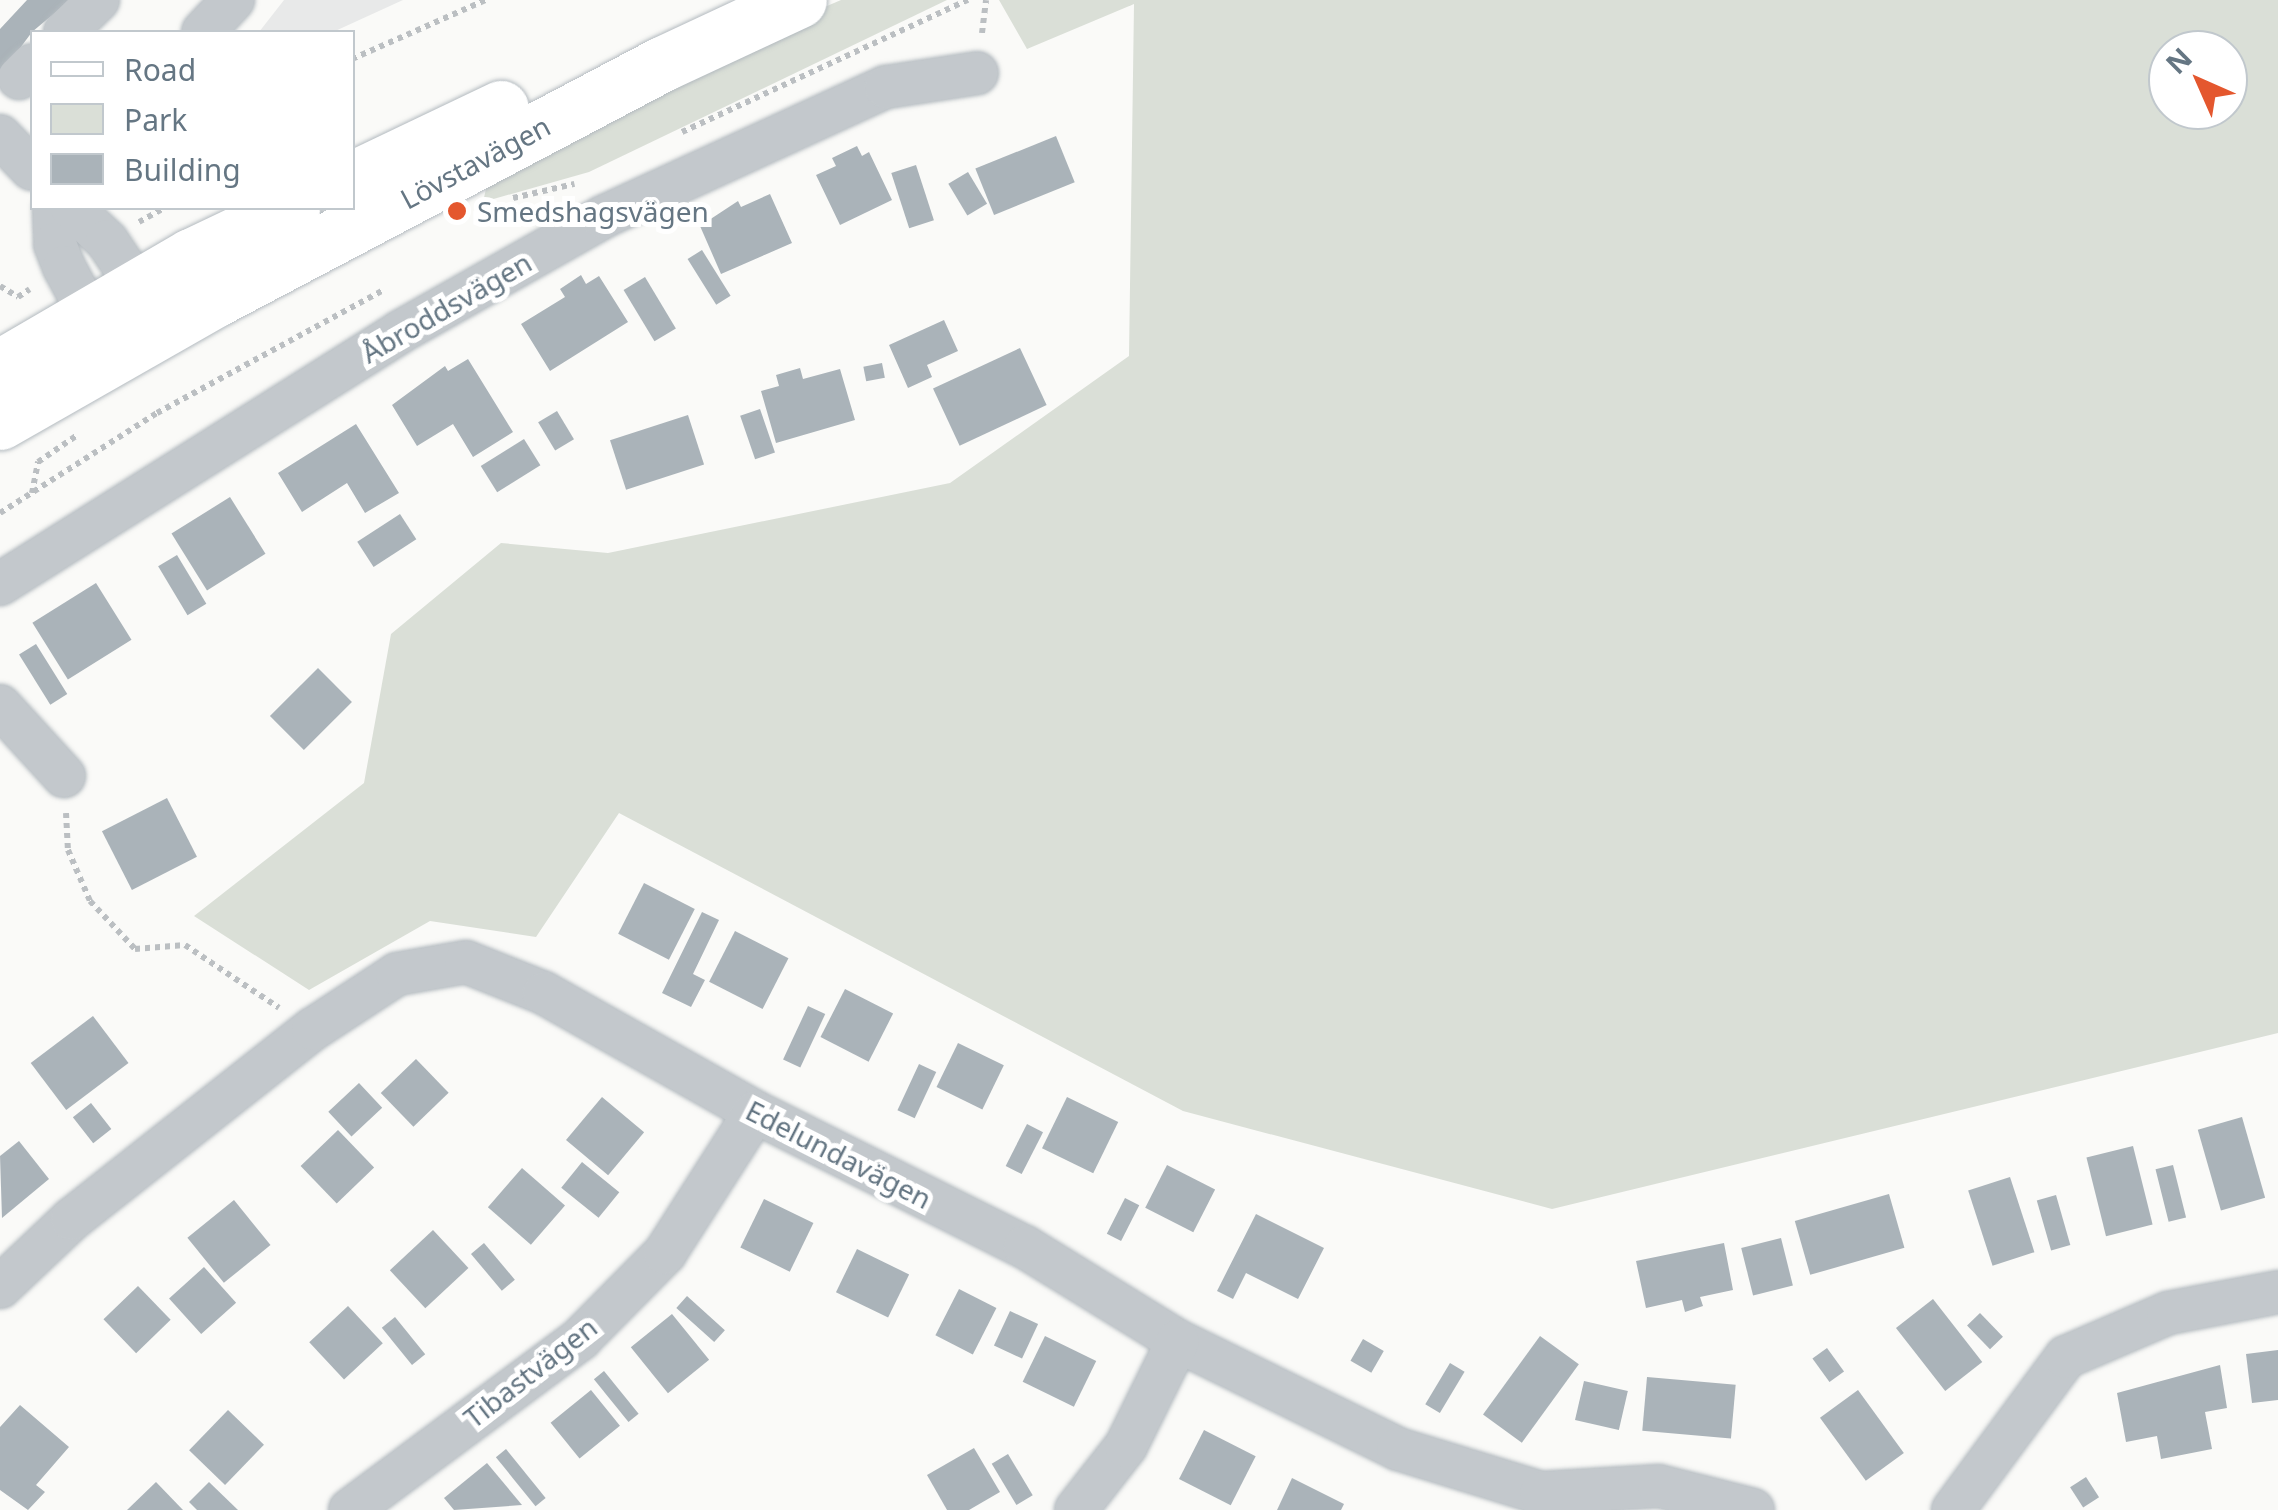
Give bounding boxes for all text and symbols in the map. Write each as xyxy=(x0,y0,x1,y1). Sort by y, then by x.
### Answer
legend xyxy=(30,30,355,210)
north arrow xyxy=(2148,30,2248,130)
text: N xyxy=(2157,39,2200,82)
text: Road xyxy=(124,49,196,90)
text: Park xyxy=(124,99,187,140)
street label: Lövstavägen xyxy=(394,108,556,216)
text: Building xyxy=(124,149,241,190)
place label: Smedshagsvägen xyxy=(477,194,709,228)
marker: Smedshagsvägen xyxy=(446,200,468,222)
street label: Åbroddsvägen xyxy=(355,245,537,369)
street label: Edelundavägen xyxy=(741,1093,937,1215)
street label: Tibastvägen xyxy=(457,1310,603,1434)

